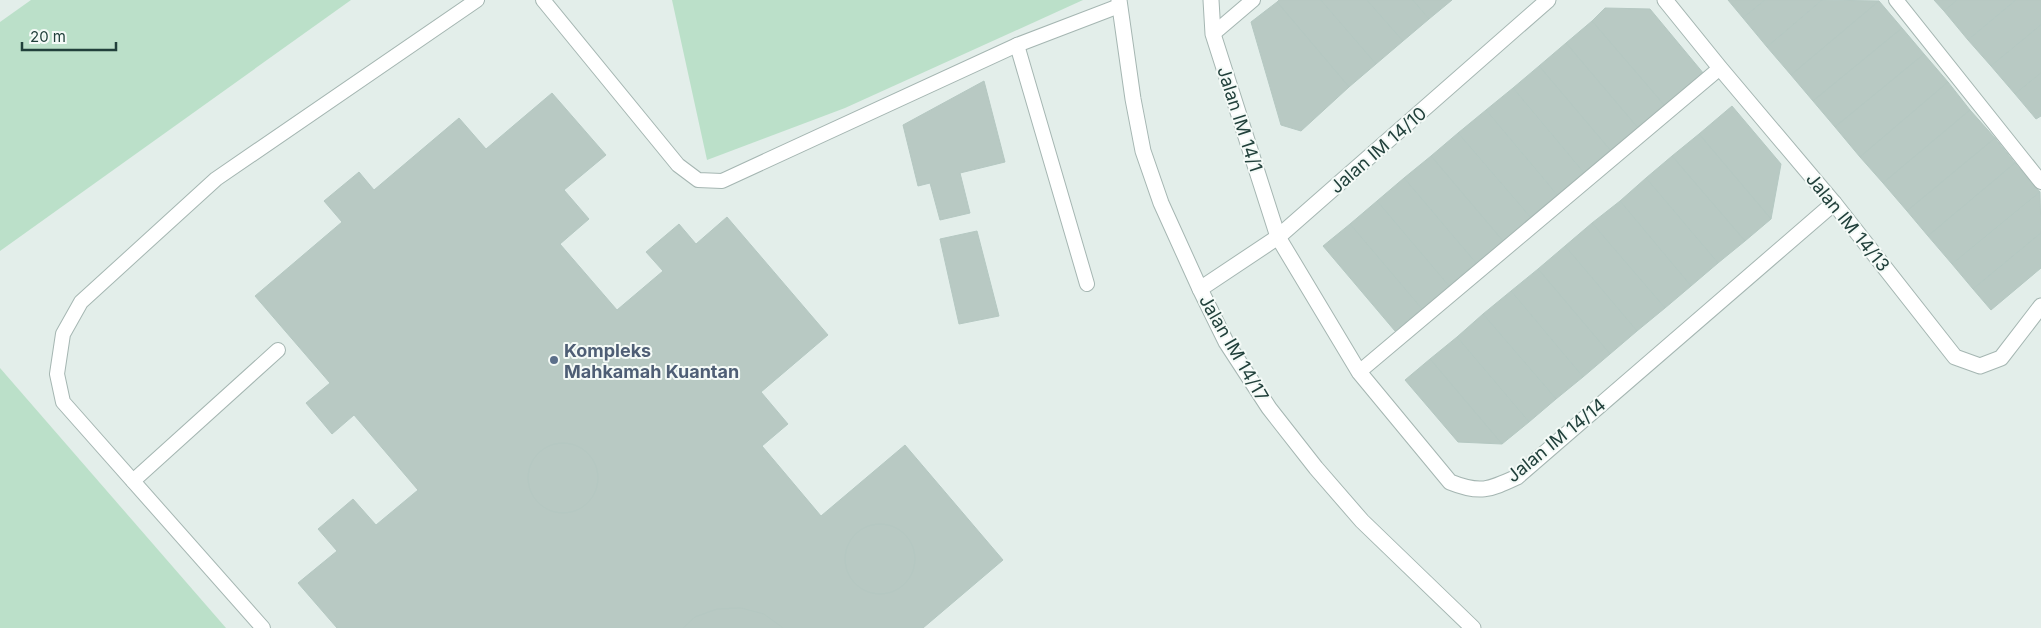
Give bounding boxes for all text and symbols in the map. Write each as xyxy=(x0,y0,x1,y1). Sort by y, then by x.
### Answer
scale bar xyxy=(22,20,116,52)
text: 20 m xyxy=(30,27,66,46)
street label: Jalan IM 14/1 xyxy=(1213,64,1267,174)
street label: Jalan IM 14/10 xyxy=(1326,102,1430,198)
street label: Jalan IM 14/13 xyxy=(1802,169,1894,275)
street label: Jalan IM 14/17 xyxy=(1195,291,1273,405)
place label: Kompleks Mahkamah Kuantan xyxy=(564,340,739,382)
marker: Kompleks Mahkamah Kuantan xyxy=(548,354,560,366)
street label: Jalan IM 14/14 xyxy=(1502,394,1610,486)

